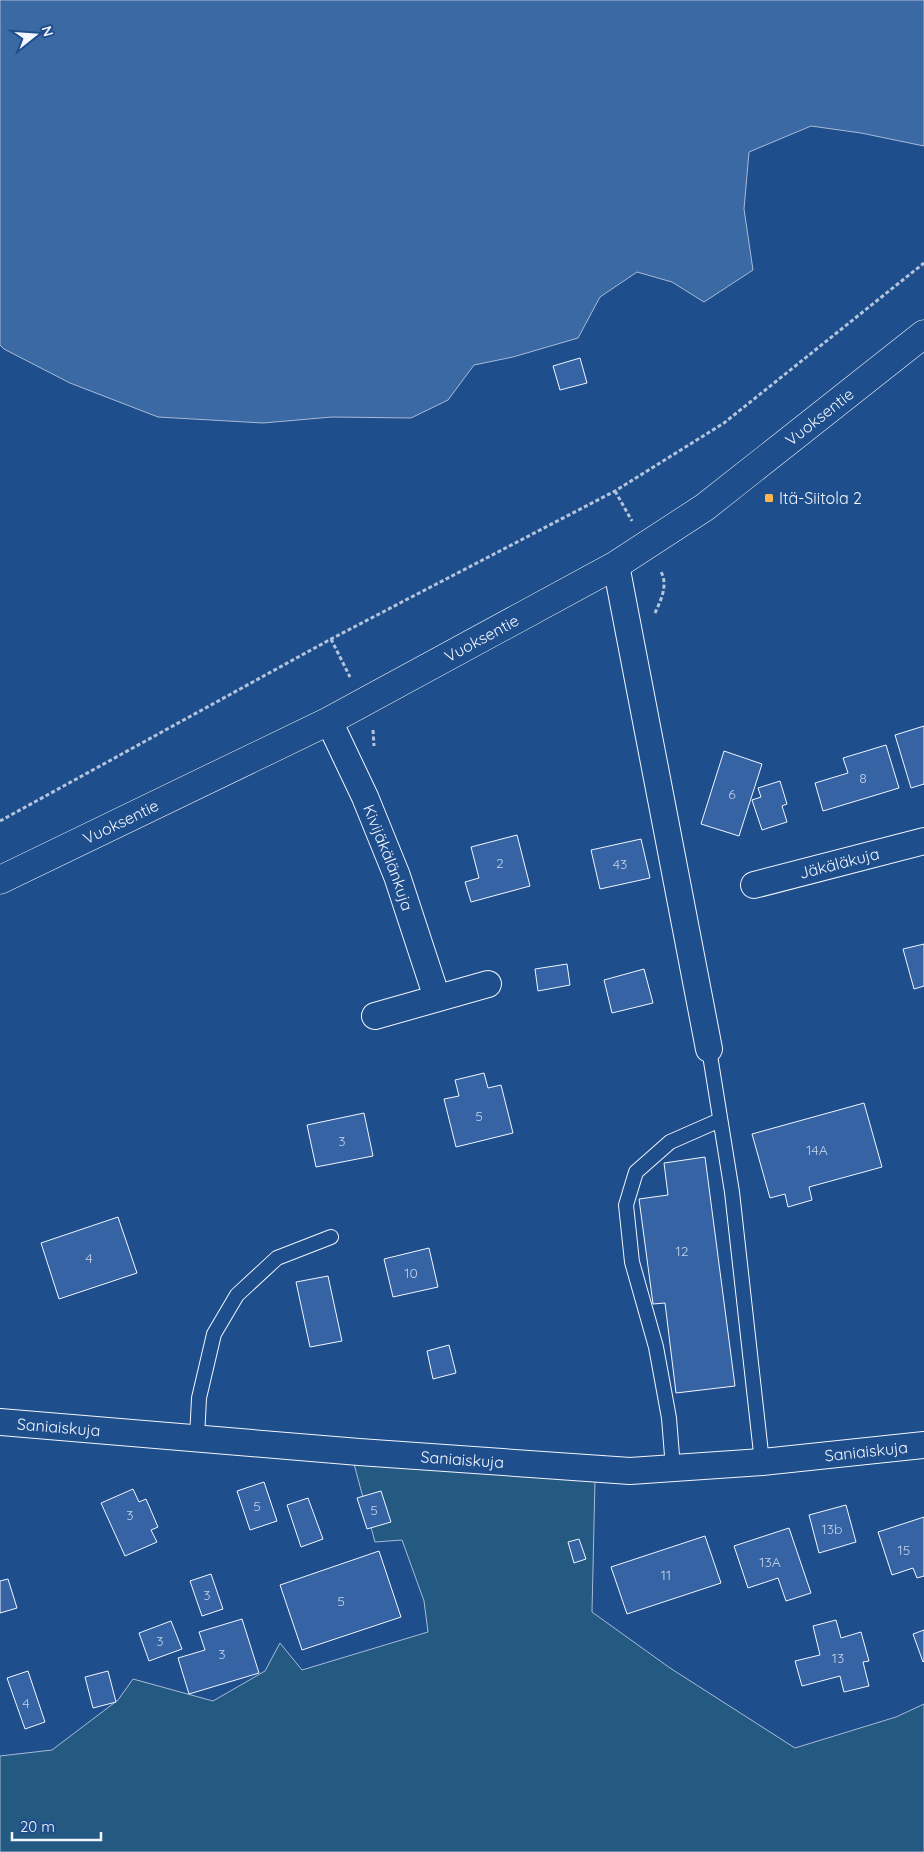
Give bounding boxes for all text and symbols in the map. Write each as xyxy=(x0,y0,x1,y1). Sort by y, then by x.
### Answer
north arrow xyxy=(10,10,60,60)
text: N xyxy=(37,24,58,39)
street label: Vuoksentie xyxy=(781,384,858,450)
place label: Itä-Siitola 2 xyxy=(779,488,862,508)
marker: Itä-Siitola 2 xyxy=(763,492,775,504)
street label: Vuoksentie xyxy=(441,610,522,666)
house number: 8 xyxy=(859,769,867,787)
house number: 6 xyxy=(728,785,736,803)
street label: Vuoksentie xyxy=(80,795,162,848)
street label: Kivijäkälänkuja xyxy=(359,801,418,913)
street label: Jäkäläkuja xyxy=(797,843,881,883)
house number: 2 xyxy=(496,854,504,872)
house number: 43 xyxy=(613,855,627,873)
house number: 5 xyxy=(475,1107,483,1125)
house number: 3 xyxy=(338,1132,346,1150)
house number: 14A xyxy=(806,1141,828,1159)
house number: 12 xyxy=(676,1242,689,1260)
house number: 4 xyxy=(85,1249,93,1267)
house number: 10 xyxy=(404,1264,418,1282)
street label: Saniaiskuja xyxy=(16,1413,101,1440)
street label: Saniaiskuja xyxy=(824,1437,909,1465)
street label: Saniaiskuja xyxy=(420,1446,505,1472)
house number: 5 xyxy=(253,1497,261,1515)
house number: 5 xyxy=(370,1501,378,1519)
house number: 3 xyxy=(126,1506,134,1524)
house number: 13b xyxy=(822,1520,843,1538)
house number: 15 xyxy=(898,1541,910,1559)
house number: 13A xyxy=(759,1553,781,1571)
house number: 11 xyxy=(661,1566,671,1584)
house number: 3 xyxy=(203,1586,211,1604)
house number: 5 xyxy=(337,1592,345,1610)
house number: 3 xyxy=(156,1632,164,1650)
house number: 3 xyxy=(218,1645,226,1663)
house number: 13 xyxy=(832,1649,844,1667)
house number: 4 xyxy=(22,1694,30,1712)
scale bar xyxy=(12,1810,101,1842)
text: 20 m xyxy=(20,1817,55,1836)

